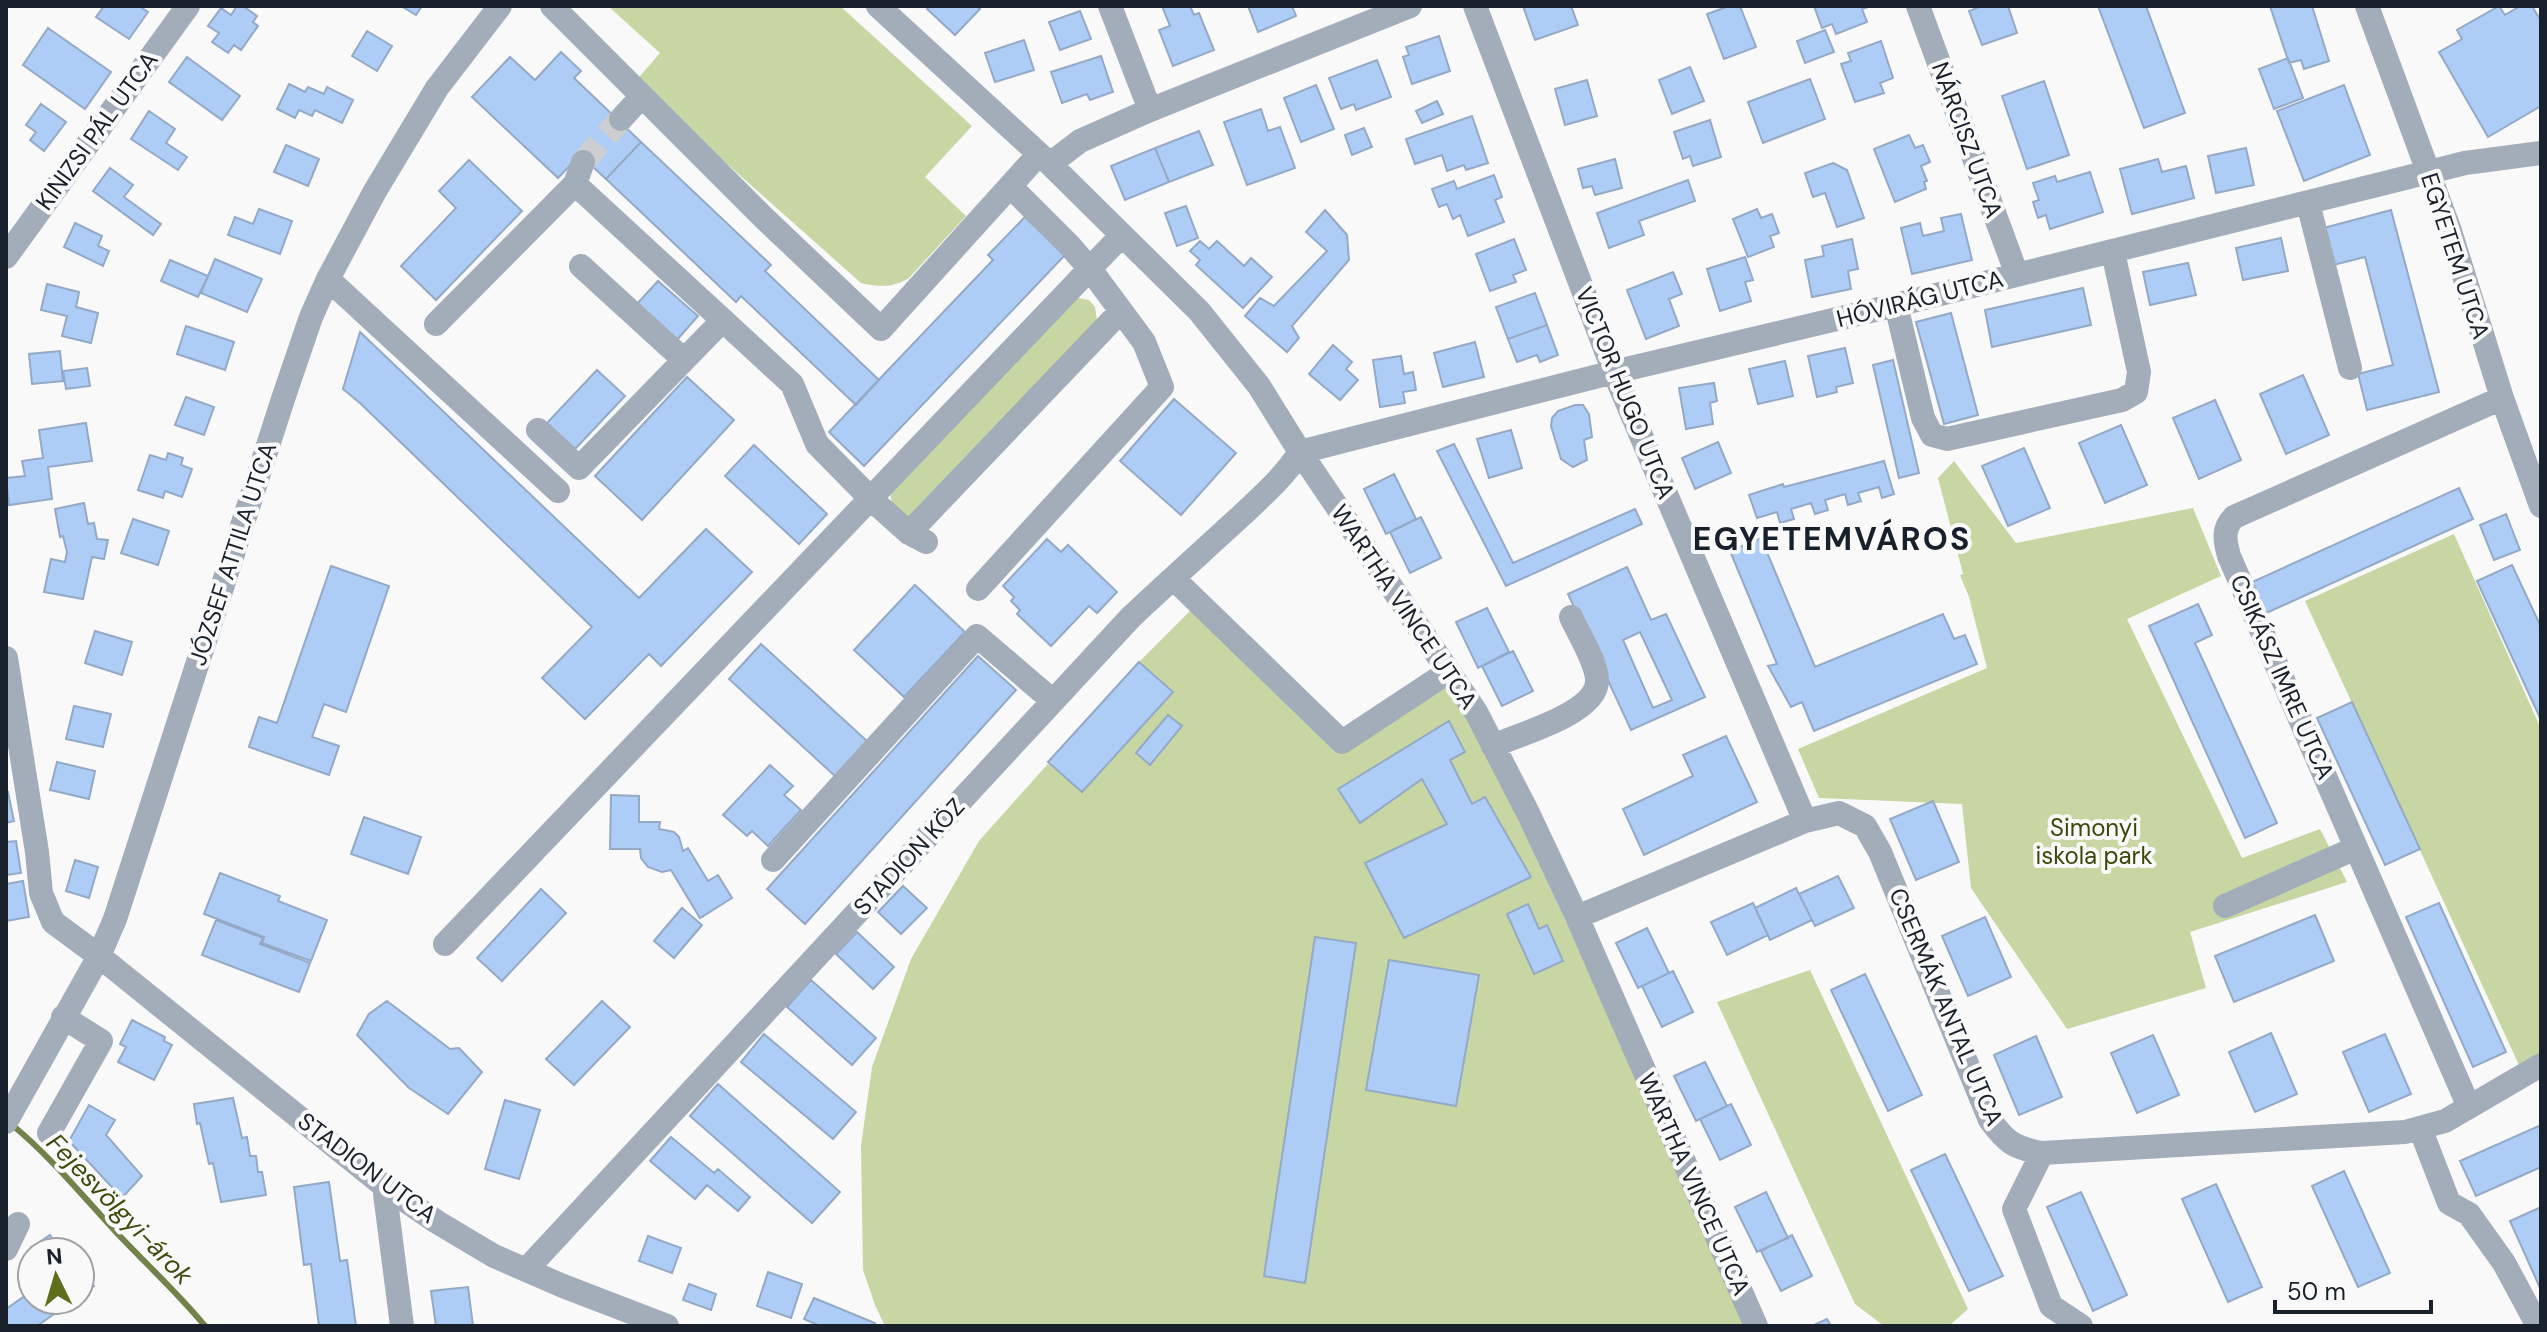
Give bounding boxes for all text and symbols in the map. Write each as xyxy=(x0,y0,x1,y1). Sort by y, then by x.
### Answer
street label: KINIZSI PÁL UTCA xyxy=(29,45,165,216)
street label: NÁRCISZ UTCA xyxy=(1925,57,2010,222)
street label: EGYETEM UTCA xyxy=(2414,169,2497,343)
street label: HÓVIRÁG UTCA xyxy=(1833,263,2007,334)
street label: VICTOR HUGO UTCA xyxy=(1569,282,1682,504)
street label: JÓZSEF ATTILA UTCA xyxy=(182,438,283,669)
street label: WARTHA VINCE UTCA xyxy=(1324,498,1484,715)
district label: EGYETEMVÁROS xyxy=(1693,518,1971,560)
street label: CSIKÁSZ IMRE UTCA xyxy=(2223,570,2342,784)
street label: STADION KÖZ xyxy=(846,791,971,922)
park label: Simonyi iskola park xyxy=(2035,812,2153,871)
street label: CSERMÁK ANTAL UTCA xyxy=(1882,883,2011,1131)
street label: WARTHA VINCE UTCA xyxy=(1631,1068,1758,1300)
street label: STADION UTCA xyxy=(292,1105,443,1230)
water label: Fejesvölgyi-árok xyxy=(39,1126,201,1292)
north arrow xyxy=(16,1236,96,1316)
text: N xyxy=(45,1241,64,1272)
scale bar xyxy=(2275,1264,2431,1314)
text: 50 m xyxy=(2287,1276,2346,1307)

